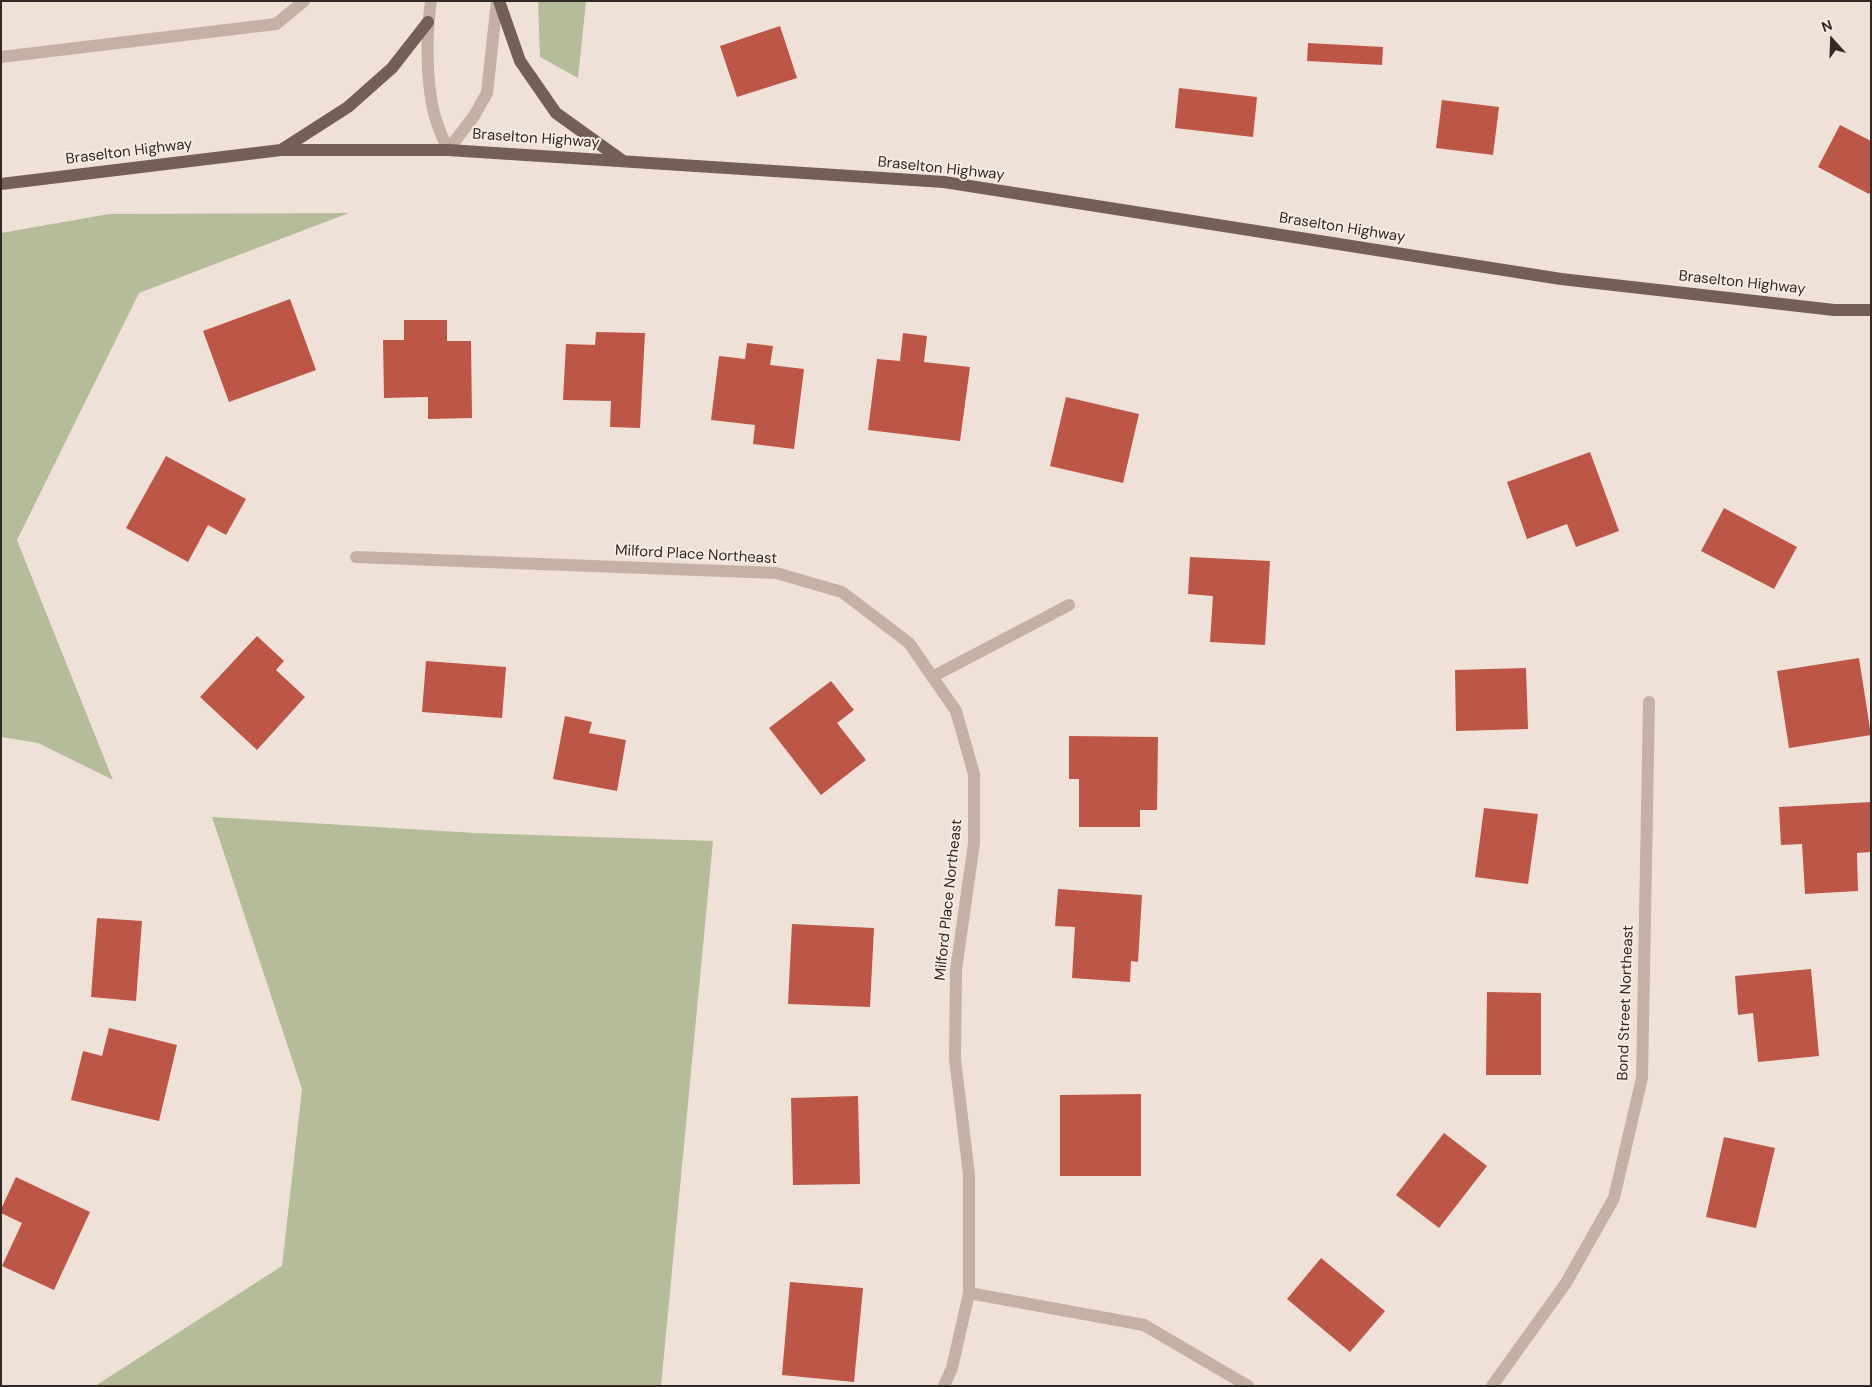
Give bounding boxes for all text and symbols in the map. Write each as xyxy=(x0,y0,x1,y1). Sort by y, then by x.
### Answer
north arrow xyxy=(1807,15,1857,65)
text: N xyxy=(1819,16,1835,36)
street label: Braselton Highway xyxy=(472,126,600,152)
street label: Braselton Highway xyxy=(65,135,193,169)
street label: Braselton Highway xyxy=(877,153,1005,185)
street label: Braselton Highway xyxy=(1278,209,1406,247)
street label: Braselton Highway xyxy=(1678,267,1806,299)
street label: Milford Place Northeast xyxy=(614,542,778,568)
street label: Milford Place Northeast xyxy=(932,818,966,982)
street label: Bond Street Northeast xyxy=(1614,925,1638,1081)

